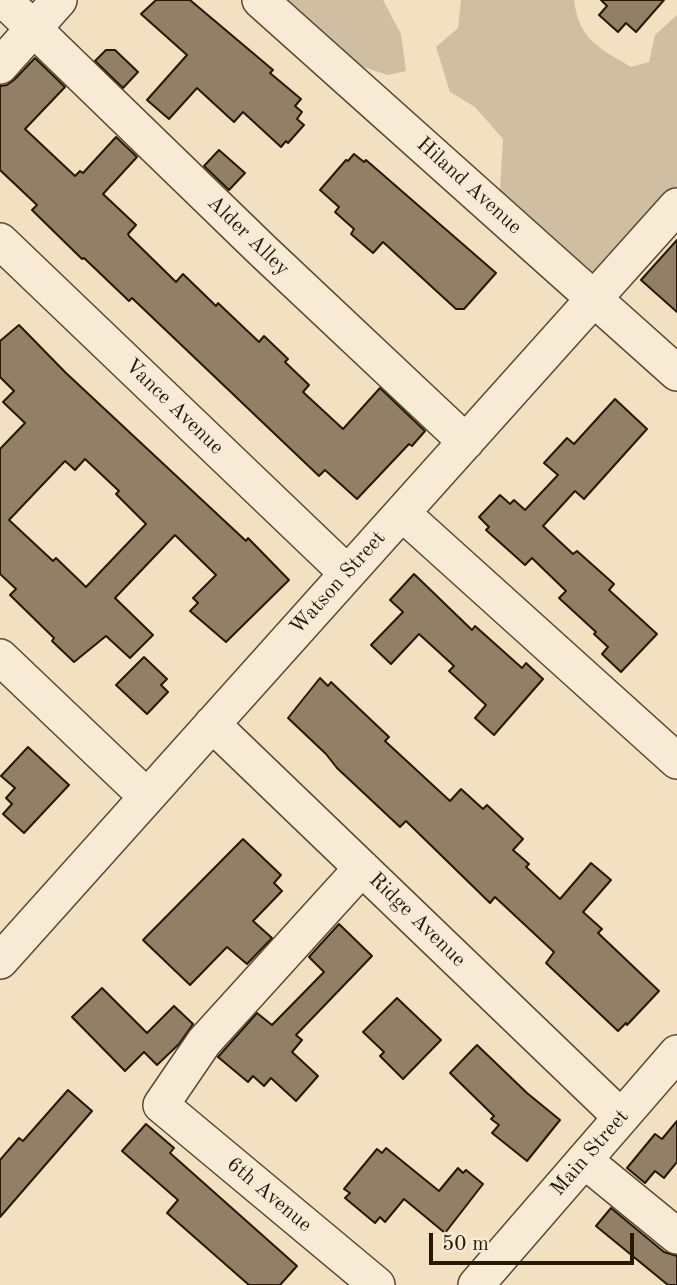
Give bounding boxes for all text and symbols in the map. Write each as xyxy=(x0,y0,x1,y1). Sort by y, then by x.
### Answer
street label: Hiland Avenue xyxy=(411,132,527,240)
street label: Alder Alley xyxy=(201,190,295,282)
street label: Vance Avenue xyxy=(119,354,229,460)
street label: Watson Street xyxy=(285,526,391,640)
street label: Ridge Avenue xyxy=(363,867,471,973)
street label: Main Street xyxy=(546,1105,634,1201)
street label: 6th Avenue xyxy=(221,1152,317,1238)
scale bar xyxy=(432,1218,637,1262)
text: 50 m xyxy=(442,1234,489,1255)

